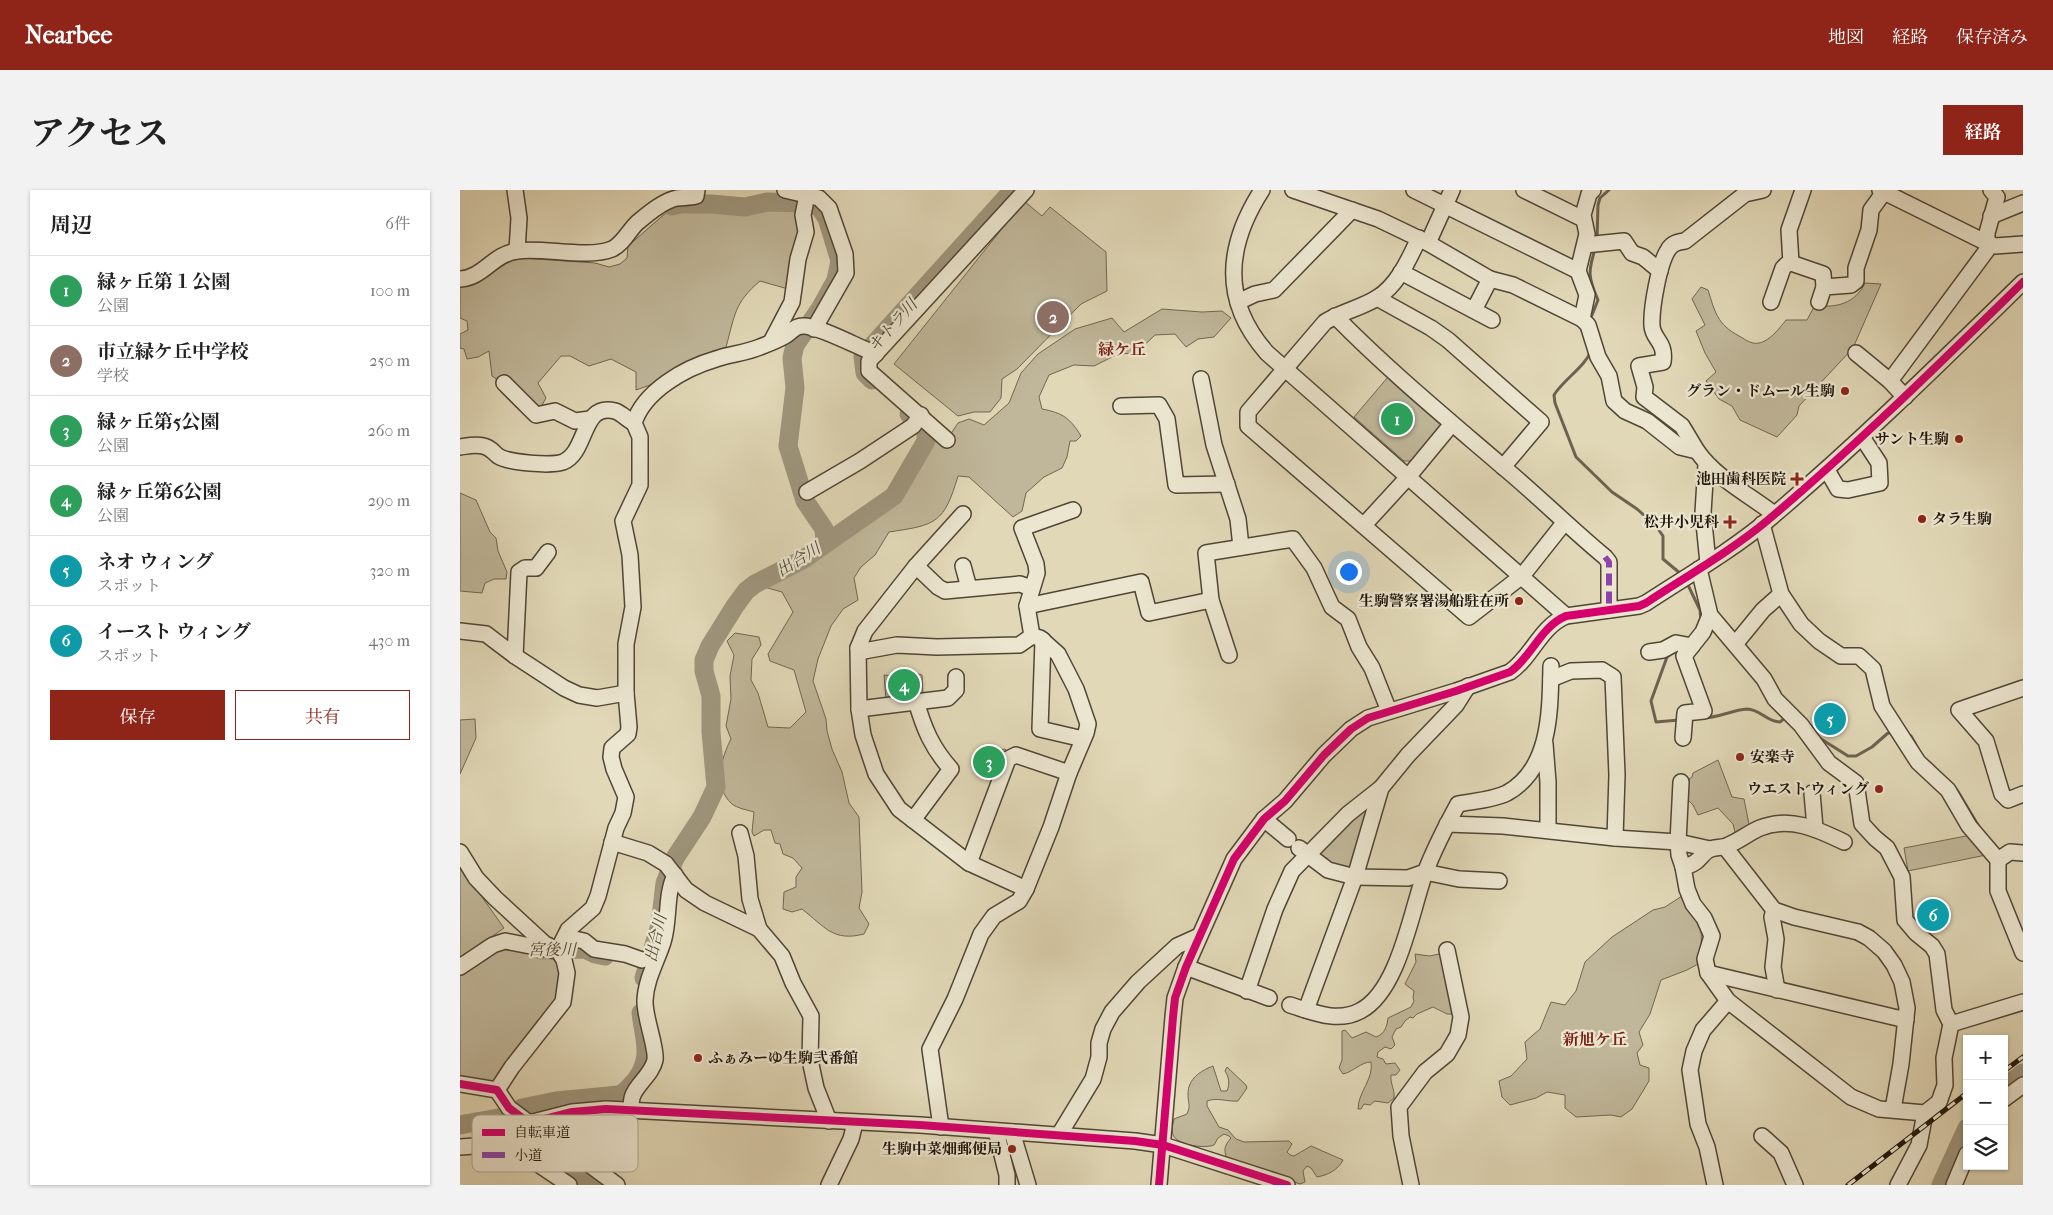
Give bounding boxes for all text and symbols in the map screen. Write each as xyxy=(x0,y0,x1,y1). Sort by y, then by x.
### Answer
text: Nearbee xyxy=(25,21,112,49)
text: 地図 xyxy=(1828,27,1864,48)
text: 経路 xyxy=(1892,27,1928,48)
text: 保存済み xyxy=(1956,27,2028,48)
button: 経路 xyxy=(1943,105,2023,155)
text: アクセス xyxy=(30,113,169,154)
text: 周辺 xyxy=(50,213,92,237)
text: 6件 xyxy=(385,214,410,233)
text: 緑ヶ丘第１公園 xyxy=(97,271,230,293)
text: 1 xyxy=(63,281,69,300)
text: 100 m xyxy=(370,281,410,300)
water label: キトラ川 xyxy=(864,294,922,355)
text: 公園 xyxy=(97,296,129,315)
pin: 2 xyxy=(1037,298,1069,336)
district label: 緑ケ丘 xyxy=(1098,340,1146,359)
text: 市立緑ケ丘中学校 xyxy=(97,341,249,363)
text: 2 xyxy=(62,351,70,370)
text: 250 m xyxy=(369,351,410,370)
text: 学校 xyxy=(97,366,129,385)
place label: グラン・ドムール生駒 xyxy=(1686,382,1835,400)
marker: グラン・ドムール生駒 xyxy=(1839,385,1851,397)
pin: 1 xyxy=(1381,400,1413,438)
text: 緑ヶ丘第5公園 xyxy=(97,411,219,433)
text: 3 xyxy=(63,421,69,440)
text: 260 m xyxy=(368,421,410,440)
place label: サント生駒 xyxy=(1875,430,1949,448)
marker: サント生駒 xyxy=(1953,433,1965,445)
text: 公園 xyxy=(97,436,129,455)
place label: 池田歯科医院 xyxy=(1696,470,1786,488)
marker: 池田歯科医院 xyxy=(1790,472,1804,486)
text: 緑ヶ丘第6公園 xyxy=(97,481,221,503)
text: 4 xyxy=(61,491,71,510)
text: 290 m xyxy=(368,491,410,510)
text: 公園 xyxy=(97,506,129,525)
place label: タラ生駒 xyxy=(1932,510,1992,528)
place label: 松井小児科 xyxy=(1644,513,1719,531)
marker: タラ生駒 xyxy=(1916,513,1928,525)
marker: 松井小児科 xyxy=(1723,515,1737,529)
water label: 出合川 xyxy=(773,538,825,580)
text: ネオ ウィング xyxy=(97,551,214,573)
your location xyxy=(1336,559,1362,585)
text: 5 xyxy=(63,561,69,580)
text: 320 m xyxy=(370,561,410,580)
text: スポット xyxy=(97,576,161,595)
place label: 生駒警察署湯船駐在所 xyxy=(1359,592,1509,610)
marker: 生駒警察署湯船駐在所 xyxy=(1513,595,1525,607)
text: イースト ウィング xyxy=(97,621,251,643)
text: 6 xyxy=(62,631,70,650)
text: 430 m xyxy=(368,631,410,650)
text: スポット xyxy=(97,646,161,665)
pin: 4 xyxy=(888,666,920,704)
button: 保存 xyxy=(50,690,225,740)
button: 共有 xyxy=(235,690,410,740)
pin: 5 xyxy=(1814,700,1846,738)
pin: 3 xyxy=(973,743,1005,781)
place label: 安楽寺 xyxy=(1750,748,1795,766)
marker: 安楽寺 xyxy=(1734,751,1746,763)
place label: ウエスト ウィング xyxy=(1747,780,1869,798)
marker: ウエスト ウィング xyxy=(1873,783,1885,795)
pin: 6 xyxy=(1917,896,1949,934)
water label: 出合川 xyxy=(641,911,671,964)
water label: 宮後川 xyxy=(528,940,578,959)
district label: 新旭ケ丘 xyxy=(1562,1030,1627,1049)
map controls xyxy=(1963,1035,2008,1170)
button: + xyxy=(1963,1035,2008,1080)
place label: ふぁみーゆ生駒弐番館 xyxy=(708,1049,858,1067)
marker: ふぁみーゆ生駒弐番館 xyxy=(692,1052,704,1064)
button: − xyxy=(1963,1080,2008,1125)
legend xyxy=(472,1115,638,1172)
text: 自転車道 xyxy=(514,1124,570,1141)
button: layers xyxy=(1963,1125,2008,1170)
place label: 生駒中菜畑郵便局 xyxy=(882,1140,1002,1158)
marker: 生駒中菜畑郵便局 xyxy=(1006,1143,1018,1155)
text: 小道 xyxy=(514,1147,542,1164)

